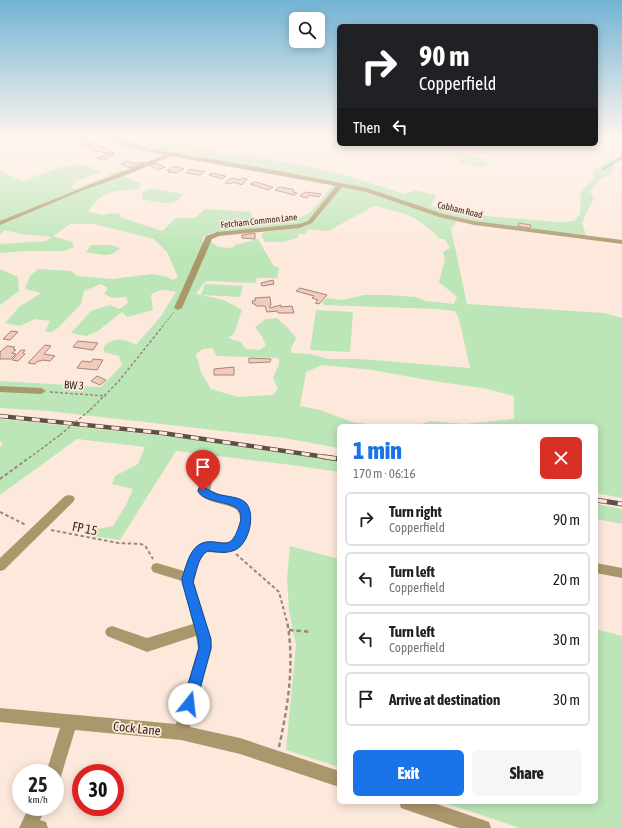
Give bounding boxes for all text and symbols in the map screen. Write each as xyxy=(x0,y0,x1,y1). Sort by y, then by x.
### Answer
map controls xyxy=(289,12,325,48)
button: search xyxy=(289,12,325,48)
icon: right xyxy=(353,40,405,92)
text: 90 m xyxy=(419,40,469,72)
text: Copperfield xyxy=(419,73,496,94)
icon: left xyxy=(389,116,411,138)
text: Then xyxy=(353,119,381,136)
street label: Cobham Road xyxy=(436,200,484,220)
street label: Fetcham Common Lane xyxy=(220,212,298,230)
street label: BW 3 xyxy=(64,378,84,392)
text: 1 min xyxy=(353,437,402,464)
button: close xyxy=(540,437,582,479)
pin xyxy=(186,450,220,491)
icon: arrive xyxy=(192,456,214,478)
text: 170 m · 06:16 xyxy=(353,466,416,481)
text: Turn right xyxy=(389,503,442,520)
icon: right xyxy=(355,508,377,530)
text: 90 m xyxy=(553,511,580,528)
street label: FP 15 xyxy=(71,519,99,538)
text: Copperfield xyxy=(389,520,445,535)
text: Turn left xyxy=(389,563,435,580)
icon: left xyxy=(355,568,377,590)
text: 20 m xyxy=(553,571,580,588)
text: Copperfield xyxy=(389,580,445,595)
text: Turn left xyxy=(389,623,435,640)
icon: left xyxy=(355,628,377,650)
text: 30 m xyxy=(553,631,580,648)
text: Copperfield xyxy=(389,640,445,655)
position arrow xyxy=(168,683,210,725)
icon: arrive xyxy=(355,688,377,710)
text: Arrive at destination xyxy=(389,691,500,708)
text: 30 m xyxy=(553,691,580,708)
street label: Cock Lane xyxy=(113,719,161,738)
button: Exit xyxy=(353,750,464,796)
button: Share xyxy=(472,750,582,796)
speed limit sign: 30 xyxy=(72,764,124,816)
text: 25 xyxy=(29,773,47,796)
text: km/h xyxy=(28,794,48,805)

